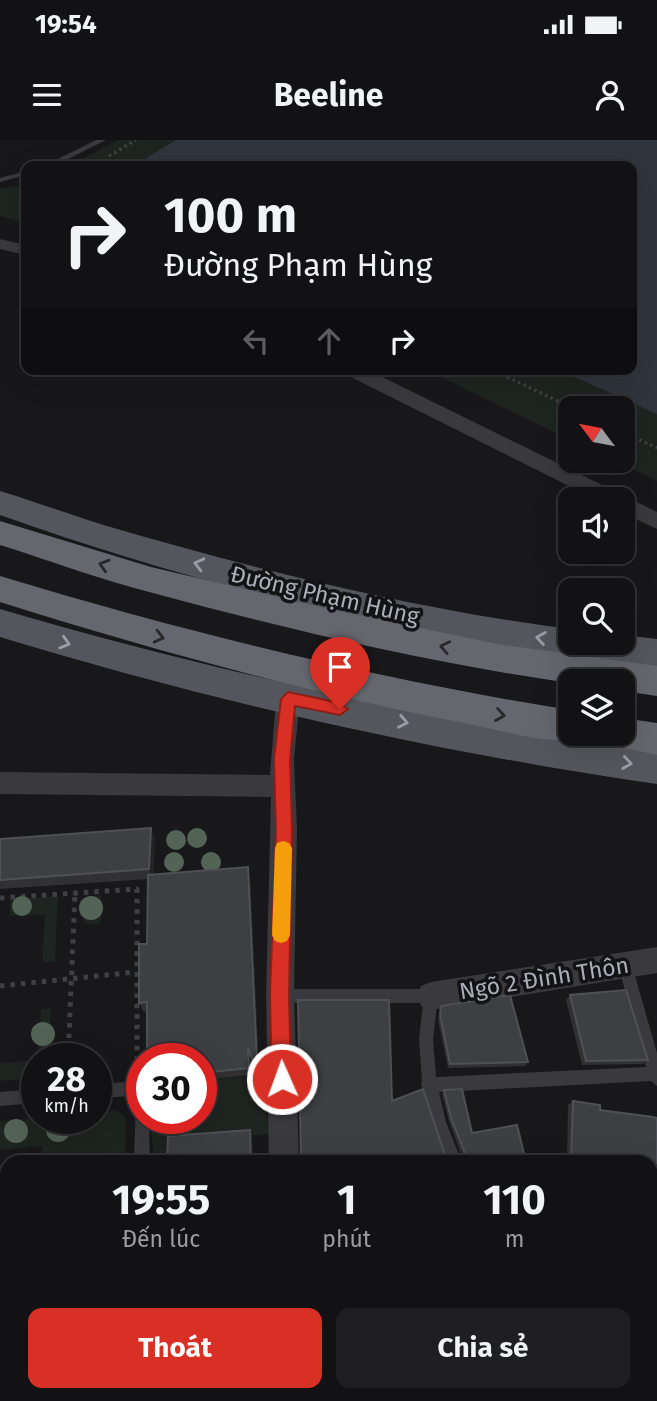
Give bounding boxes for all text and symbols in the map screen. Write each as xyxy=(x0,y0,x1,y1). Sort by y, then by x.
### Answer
text: 19:54 xyxy=(35,9,97,40)
icon: menu xyxy=(28,76,66,114)
text: Beeline xyxy=(274,76,383,114)
icon: person xyxy=(591,76,629,114)
text: 100 m xyxy=(164,186,297,245)
icon: right xyxy=(49,189,140,280)
text: Đường Phạm Hùng xyxy=(164,246,432,284)
icon: left xyxy=(237,322,275,360)
icon: ahead xyxy=(310,322,348,360)
icon: right xyxy=(383,322,421,360)
north arrow xyxy=(558,396,635,472)
map controls xyxy=(558,396,635,746)
button: sound xyxy=(558,487,635,564)
one-way arrow xyxy=(193,558,205,572)
one-way arrow xyxy=(99,559,111,574)
street label: Đường Phạm Hùng xyxy=(228,560,422,630)
button: search xyxy=(558,578,635,655)
one-way arrow xyxy=(153,629,165,643)
one-way arrow xyxy=(535,630,547,645)
one-way arrow xyxy=(59,634,71,649)
pin xyxy=(310,637,370,709)
one-way arrow xyxy=(439,641,451,656)
icon: arrive xyxy=(321,648,359,686)
button: layers xyxy=(558,669,635,746)
one-way arrow xyxy=(494,707,506,722)
one-way arrow xyxy=(397,713,409,728)
one-way arrow xyxy=(621,755,633,770)
street label: Ngõ 2 Đình Thôn xyxy=(457,951,631,1005)
position arrow xyxy=(245,1042,319,1116)
speed limit sign: 30 xyxy=(126,1043,217,1134)
text: 28 xyxy=(47,1058,86,1100)
text: km/h xyxy=(44,1095,89,1117)
text: 19:55 xyxy=(112,1175,210,1225)
text: 1 xyxy=(337,1175,356,1225)
text: 110 xyxy=(483,1175,546,1225)
text: Đến lúc xyxy=(122,1225,200,1253)
text: phút xyxy=(322,1225,371,1253)
text: m xyxy=(505,1225,524,1253)
button: Thoát xyxy=(28,1308,322,1388)
button: Chia sẻ xyxy=(336,1308,630,1388)

